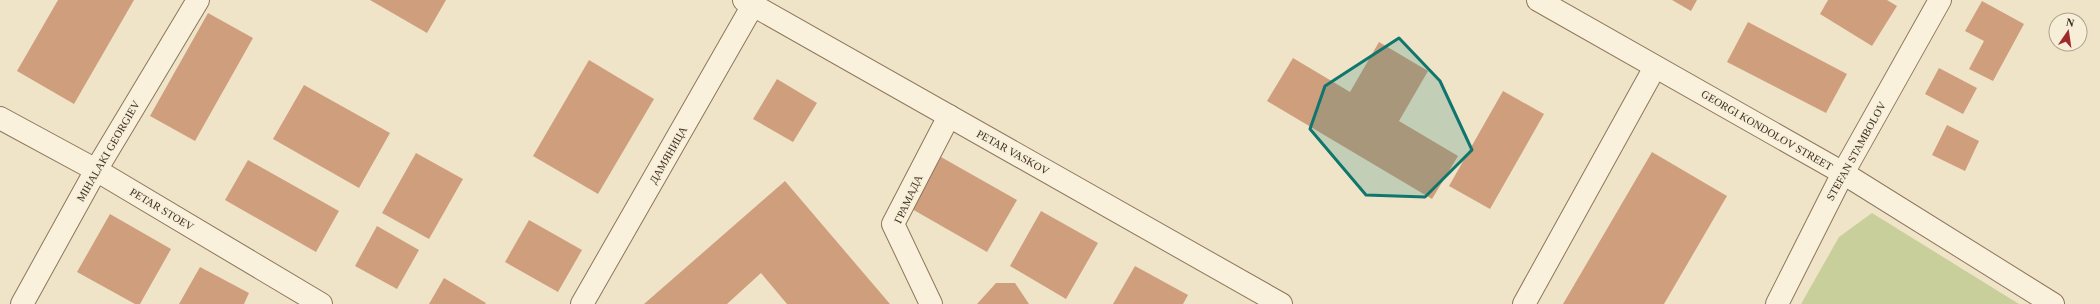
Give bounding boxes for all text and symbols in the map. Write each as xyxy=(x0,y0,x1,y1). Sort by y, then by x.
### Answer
north arrow xyxy=(2048,12,2088,52)
text: N xyxy=(2065,16,2076,29)
street label: GEORGI KONDOLOV STREET xyxy=(1699,87,1835,173)
street label: MIHALAKI GEORGIEV xyxy=(74,98,142,204)
street label: STEFAN STAMBOLOV xyxy=(1824,99,1888,202)
street label: ДАМЯНИЦА xyxy=(647,124,689,186)
street label: PETAR VASKOV xyxy=(975,127,1051,177)
street label: ГРАМАДА xyxy=(892,173,924,225)
street label: PETAR STOEV xyxy=(128,185,196,233)

